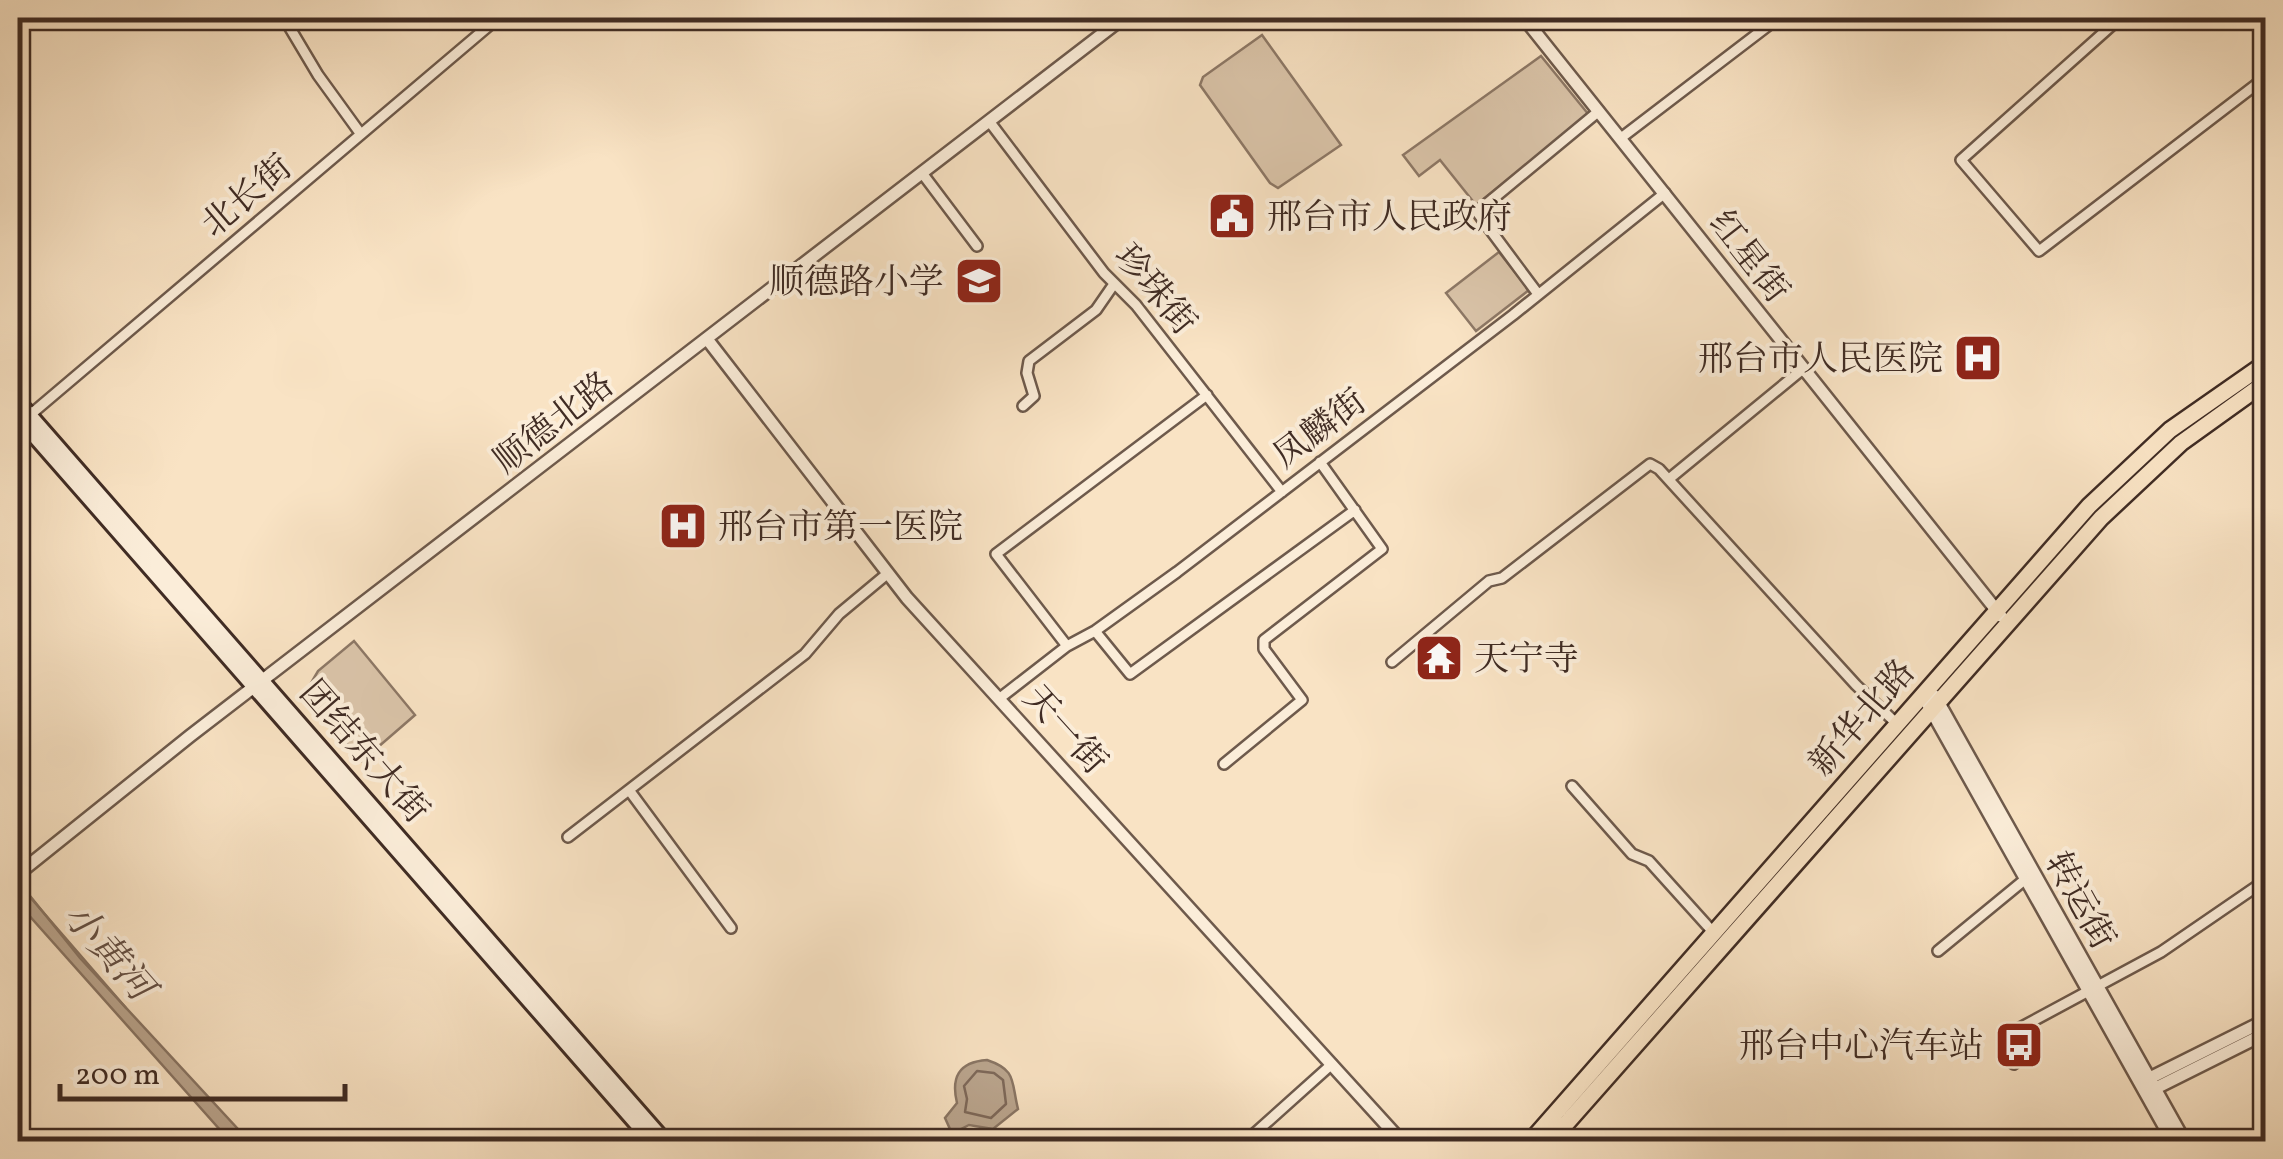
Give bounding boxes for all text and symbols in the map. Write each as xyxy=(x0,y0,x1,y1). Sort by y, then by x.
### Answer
street label: 北长街 xyxy=(192,145,304,249)
public building icon: 邢台市人民政府 xyxy=(1206,190,1258,242)
place label: 邢台市人民政府 xyxy=(1267,195,1512,243)
street label: 红星街 xyxy=(1696,202,1799,314)
street label: 珍珠街 xyxy=(1102,235,1206,347)
school or university icon: 顺德路小学 xyxy=(953,255,1005,307)
place label: 顺德路小学 xyxy=(769,260,944,308)
hospital icon: 邢台市人民医院 xyxy=(1952,332,2004,384)
place label: 邢台市人民医院 xyxy=(1698,337,1943,385)
street label: 顺德北路 xyxy=(485,362,625,486)
street label: 凤麟街 xyxy=(1264,380,1377,481)
hospital icon: 邢台市第一医院 xyxy=(657,500,709,552)
place label: 邢台市第一医院 xyxy=(718,505,963,553)
temple icon: 天宁寺 xyxy=(1413,632,1465,684)
place label: 天宁寺 xyxy=(1474,637,1579,685)
street label: 新华北路 xyxy=(1799,650,1927,788)
street label: 团结东大街 xyxy=(287,671,438,835)
street label: 天一街 xyxy=(1011,676,1117,786)
street label: 转运街 xyxy=(2032,844,2125,959)
water label: 小黄河 xyxy=(49,893,168,1018)
bus stop icon: 邢台中心汽车站 xyxy=(1993,1019,2045,1071)
place label: 邢台中心汽车站 xyxy=(1739,1024,1984,1072)
scale bar xyxy=(60,1039,345,1101)
text: 200 m xyxy=(75,1055,160,1097)

